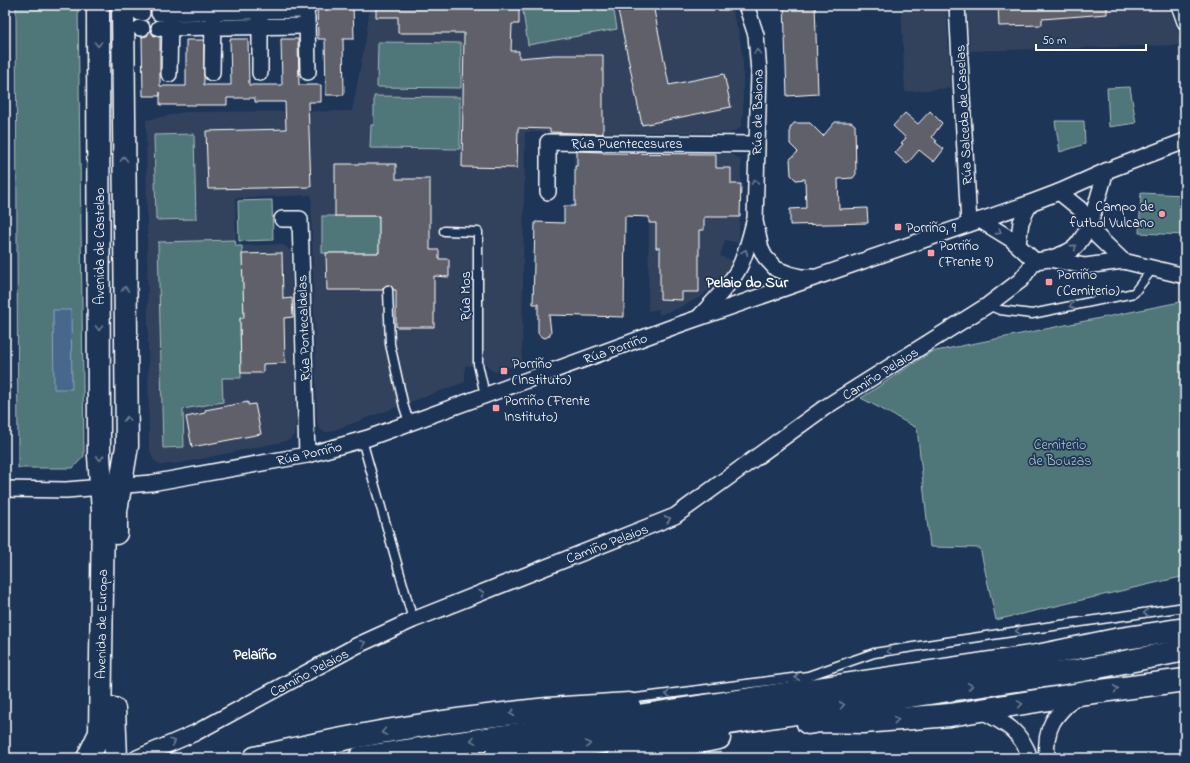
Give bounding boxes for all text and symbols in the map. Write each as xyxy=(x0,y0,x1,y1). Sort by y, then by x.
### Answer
scale bar xyxy=(1036,26,1146,52)
text: 50 m xyxy=(1042,32,1066,50)
one-way arrow xyxy=(94,41,102,47)
street label: Rúa Salceda de Caselas xyxy=(950,44,979,186)
one-way arrow xyxy=(753,49,762,55)
street label: Rúa de Baiona xyxy=(747,69,770,155)
street label: Rúa Puentecesures xyxy=(571,134,683,155)
one-way arrow xyxy=(120,156,128,162)
one-way arrow xyxy=(751,179,760,185)
street label: Avenida de Castelao xyxy=(90,187,111,305)
place label: Campo de futbol Vulcano xyxy=(1070,197,1155,234)
marker: Campo de futbol Vulcano xyxy=(1157,209,1167,219)
place label: Porriño, 9 xyxy=(906,218,957,239)
marker: Porriño, 9 xyxy=(893,222,903,232)
one-way arrow xyxy=(995,227,1002,234)
place label: Porriño (Frente 9) xyxy=(939,236,993,273)
one-way arrow xyxy=(1069,244,1077,251)
marker: Porriño (Frente 9) xyxy=(926,248,936,258)
one-way arrow xyxy=(740,249,748,256)
place label: Porriño (Cemiterio) xyxy=(1057,265,1119,302)
street label: Rúa Mos xyxy=(456,271,477,321)
district label: Pelaio do Sur xyxy=(706,272,788,294)
street label: Rúa Pontecaldelas xyxy=(292,274,317,382)
marker: Porriño (Cemiterio) xyxy=(1044,277,1054,287)
one-way arrow xyxy=(121,286,129,292)
one-way arrow xyxy=(1068,301,1075,309)
one-way arrow xyxy=(95,325,103,331)
street label: Rúa Porriño xyxy=(581,328,650,371)
street label: Camiño Pelaios xyxy=(838,342,923,406)
place label: Porriño (Instituto) xyxy=(512,354,571,391)
marker: Porriño (Instituto) xyxy=(499,366,509,376)
place label: Porriño (Frente Instituto) xyxy=(504,391,591,428)
marker: Porriño (Frente Instituto) xyxy=(491,403,501,413)
one-way arrow xyxy=(122,416,131,422)
park label: Cemiterio de Bouzas xyxy=(1029,435,1091,472)
street label: Rúa Porriño xyxy=(274,437,344,472)
one-way arrow xyxy=(95,455,104,461)
one-way arrow xyxy=(665,516,672,524)
street label: Camiño Pelaios xyxy=(563,519,652,570)
street label: Avenida de Europa xyxy=(91,569,114,679)
one-way arrow xyxy=(479,589,486,597)
one-way arrow xyxy=(1143,608,1149,617)
one-way arrow xyxy=(1015,626,1021,635)
one-way arrow xyxy=(358,640,366,648)
district label: Pelaíño xyxy=(233,644,277,666)
street label: Camiño Pelaios xyxy=(266,644,353,703)
one-way arrow xyxy=(886,646,892,655)
one-way arrow xyxy=(794,673,800,682)
one-way arrow xyxy=(967,682,973,691)
one-way arrow xyxy=(1113,685,1119,694)
one-way arrow xyxy=(665,689,671,698)
one-way arrow xyxy=(1017,700,1023,709)
one-way arrow xyxy=(839,701,845,710)
one-way arrow xyxy=(509,709,515,718)
one-way arrow xyxy=(893,715,899,724)
one-way arrow xyxy=(380,727,387,736)
one-way arrow xyxy=(470,736,476,744)
one-way arrow xyxy=(168,739,176,747)
one-way arrow xyxy=(585,740,592,748)

